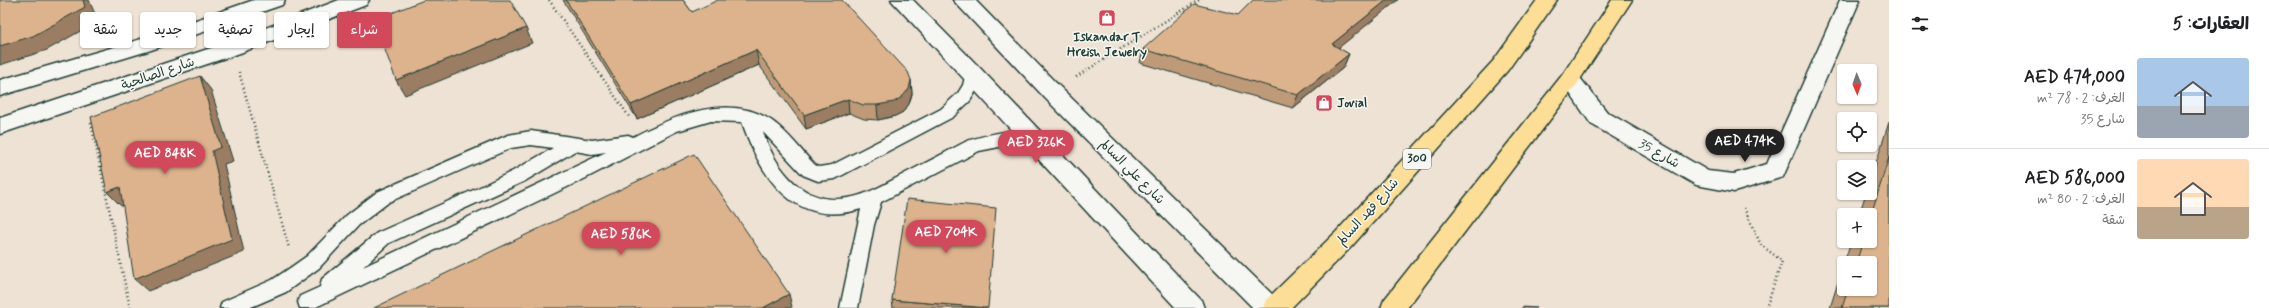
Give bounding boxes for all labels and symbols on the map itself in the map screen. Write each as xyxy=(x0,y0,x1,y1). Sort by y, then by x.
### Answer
shop icon: Iskandar T Hreish Jewelry xyxy=(1097,8,1117,28)
place label: Iskandar T Hreish Jewelry xyxy=(1067,29,1147,61)
street label: شارع الصالحية xyxy=(119,54,197,94)
north arrow xyxy=(1837,64,1877,104)
shop icon: Jovial xyxy=(1314,93,1334,113)
place label: Jovial xyxy=(1337,95,1367,112)
pin: AED 474K xyxy=(1704,129,1786,163)
pin: AED 326K xyxy=(995,130,1077,164)
street label: شارع علي السالم xyxy=(1094,136,1168,210)
street label: شارع 35 xyxy=(1635,136,1683,172)
pin: AED 848K xyxy=(124,141,206,175)
road number: 300 xyxy=(1403,149,1431,169)
street label: شارع فهد السالم xyxy=(1333,175,1403,250)
pin: AED 704K xyxy=(905,220,987,254)
pin: AED 586K xyxy=(580,222,662,256)

